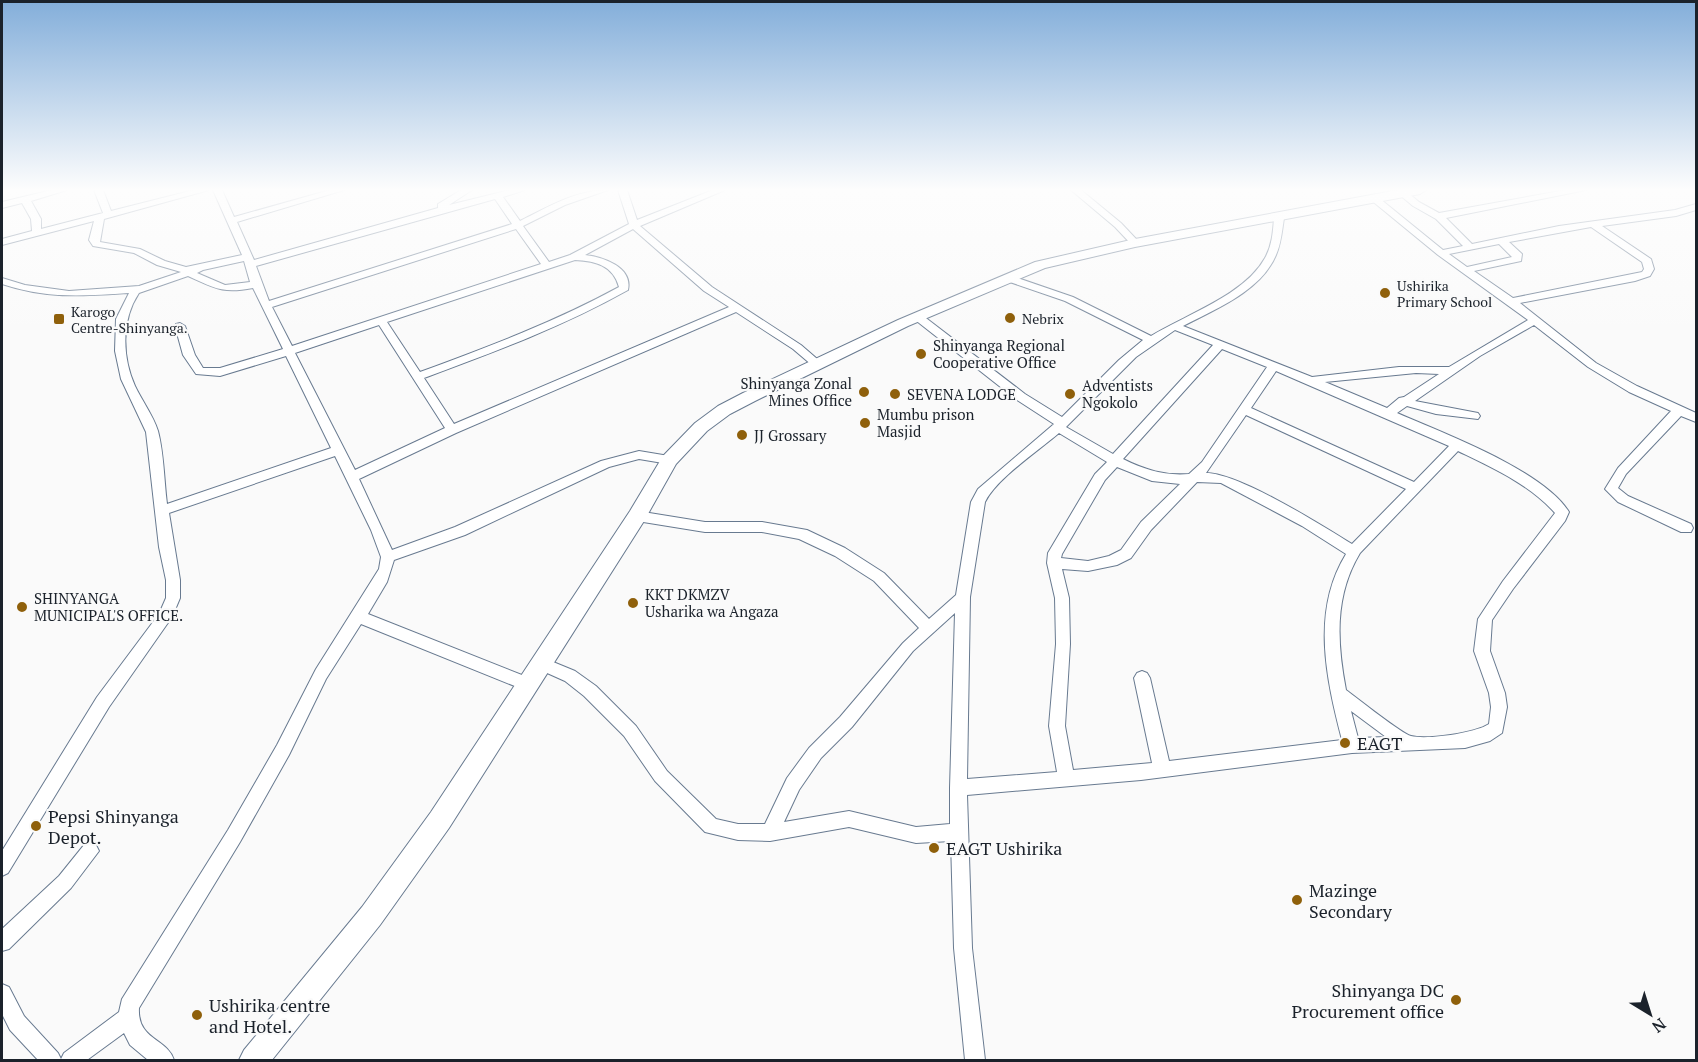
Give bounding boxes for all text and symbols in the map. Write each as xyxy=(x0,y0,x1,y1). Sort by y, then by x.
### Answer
place label: Ushirika Primary School xyxy=(1397,276,1492,311)
marker: Ushirika Primary School xyxy=(1378,286,1392,300)
place label: Karogo Centre-Shinyanga. xyxy=(71,302,188,337)
place label: Nebrix xyxy=(1022,309,1065,328)
marker: Nebrix xyxy=(1003,311,1017,325)
marker: Karogo Centre-Shinyanga. xyxy=(52,312,66,326)
place label: Shinyanga Regional Cooperative Office xyxy=(933,335,1065,372)
marker: Shinyanga Regional Cooperative Office xyxy=(914,347,928,361)
place label: Shinyanga Zonal Mines Office xyxy=(740,373,852,410)
place label: Adventists Ngokolo xyxy=(1082,375,1153,412)
place label: SEVENA LODGE xyxy=(907,384,1016,404)
marker: Shinyanga Zonal Mines Office xyxy=(857,385,871,399)
marker: SEVENA LODGE xyxy=(888,387,902,401)
marker: Adventists Ngokolo xyxy=(1063,387,1077,401)
place label: Mumbu prison Masjid xyxy=(877,404,975,441)
marker: Mumbu prison Masjid xyxy=(858,416,872,430)
place label: JJ Grossary xyxy=(754,425,827,445)
marker: JJ Grossary xyxy=(735,428,749,442)
place label: KKT DKMZV Usharika wa Angaza xyxy=(645,584,779,621)
place label: SHINYANGA MUNICIPAL'S OFFICE. xyxy=(34,588,183,625)
marker: KKT DKMZV Usharika wa Angaza xyxy=(626,596,640,610)
marker: SHINYANGA MUNICIPAL'S OFFICE. xyxy=(15,600,29,614)
place label: EAGT xyxy=(1357,731,1402,755)
marker: EAGT xyxy=(1338,736,1352,750)
place label: Pepsi Shinyanga Depot. xyxy=(48,804,179,849)
marker: Pepsi Shinyanga Depot. xyxy=(29,819,43,833)
place label: EAGT Ushirika xyxy=(946,836,1062,860)
marker: EAGT Ushirika xyxy=(927,841,941,855)
place label: Mazinge Secondary xyxy=(1309,878,1393,923)
marker: Mazinge Secondary xyxy=(1290,893,1304,907)
place label: Shinyanga DC Procurement office xyxy=(1291,978,1444,1023)
north arrow xyxy=(1620,984,1680,1044)
place label: Ushirika centre and Hotel. xyxy=(209,993,330,1038)
marker: Shinyanga DC Procurement office xyxy=(1449,993,1463,1007)
marker: Ushirika centre and Hotel. xyxy=(190,1008,204,1022)
text: N xyxy=(1648,1013,1671,1038)

